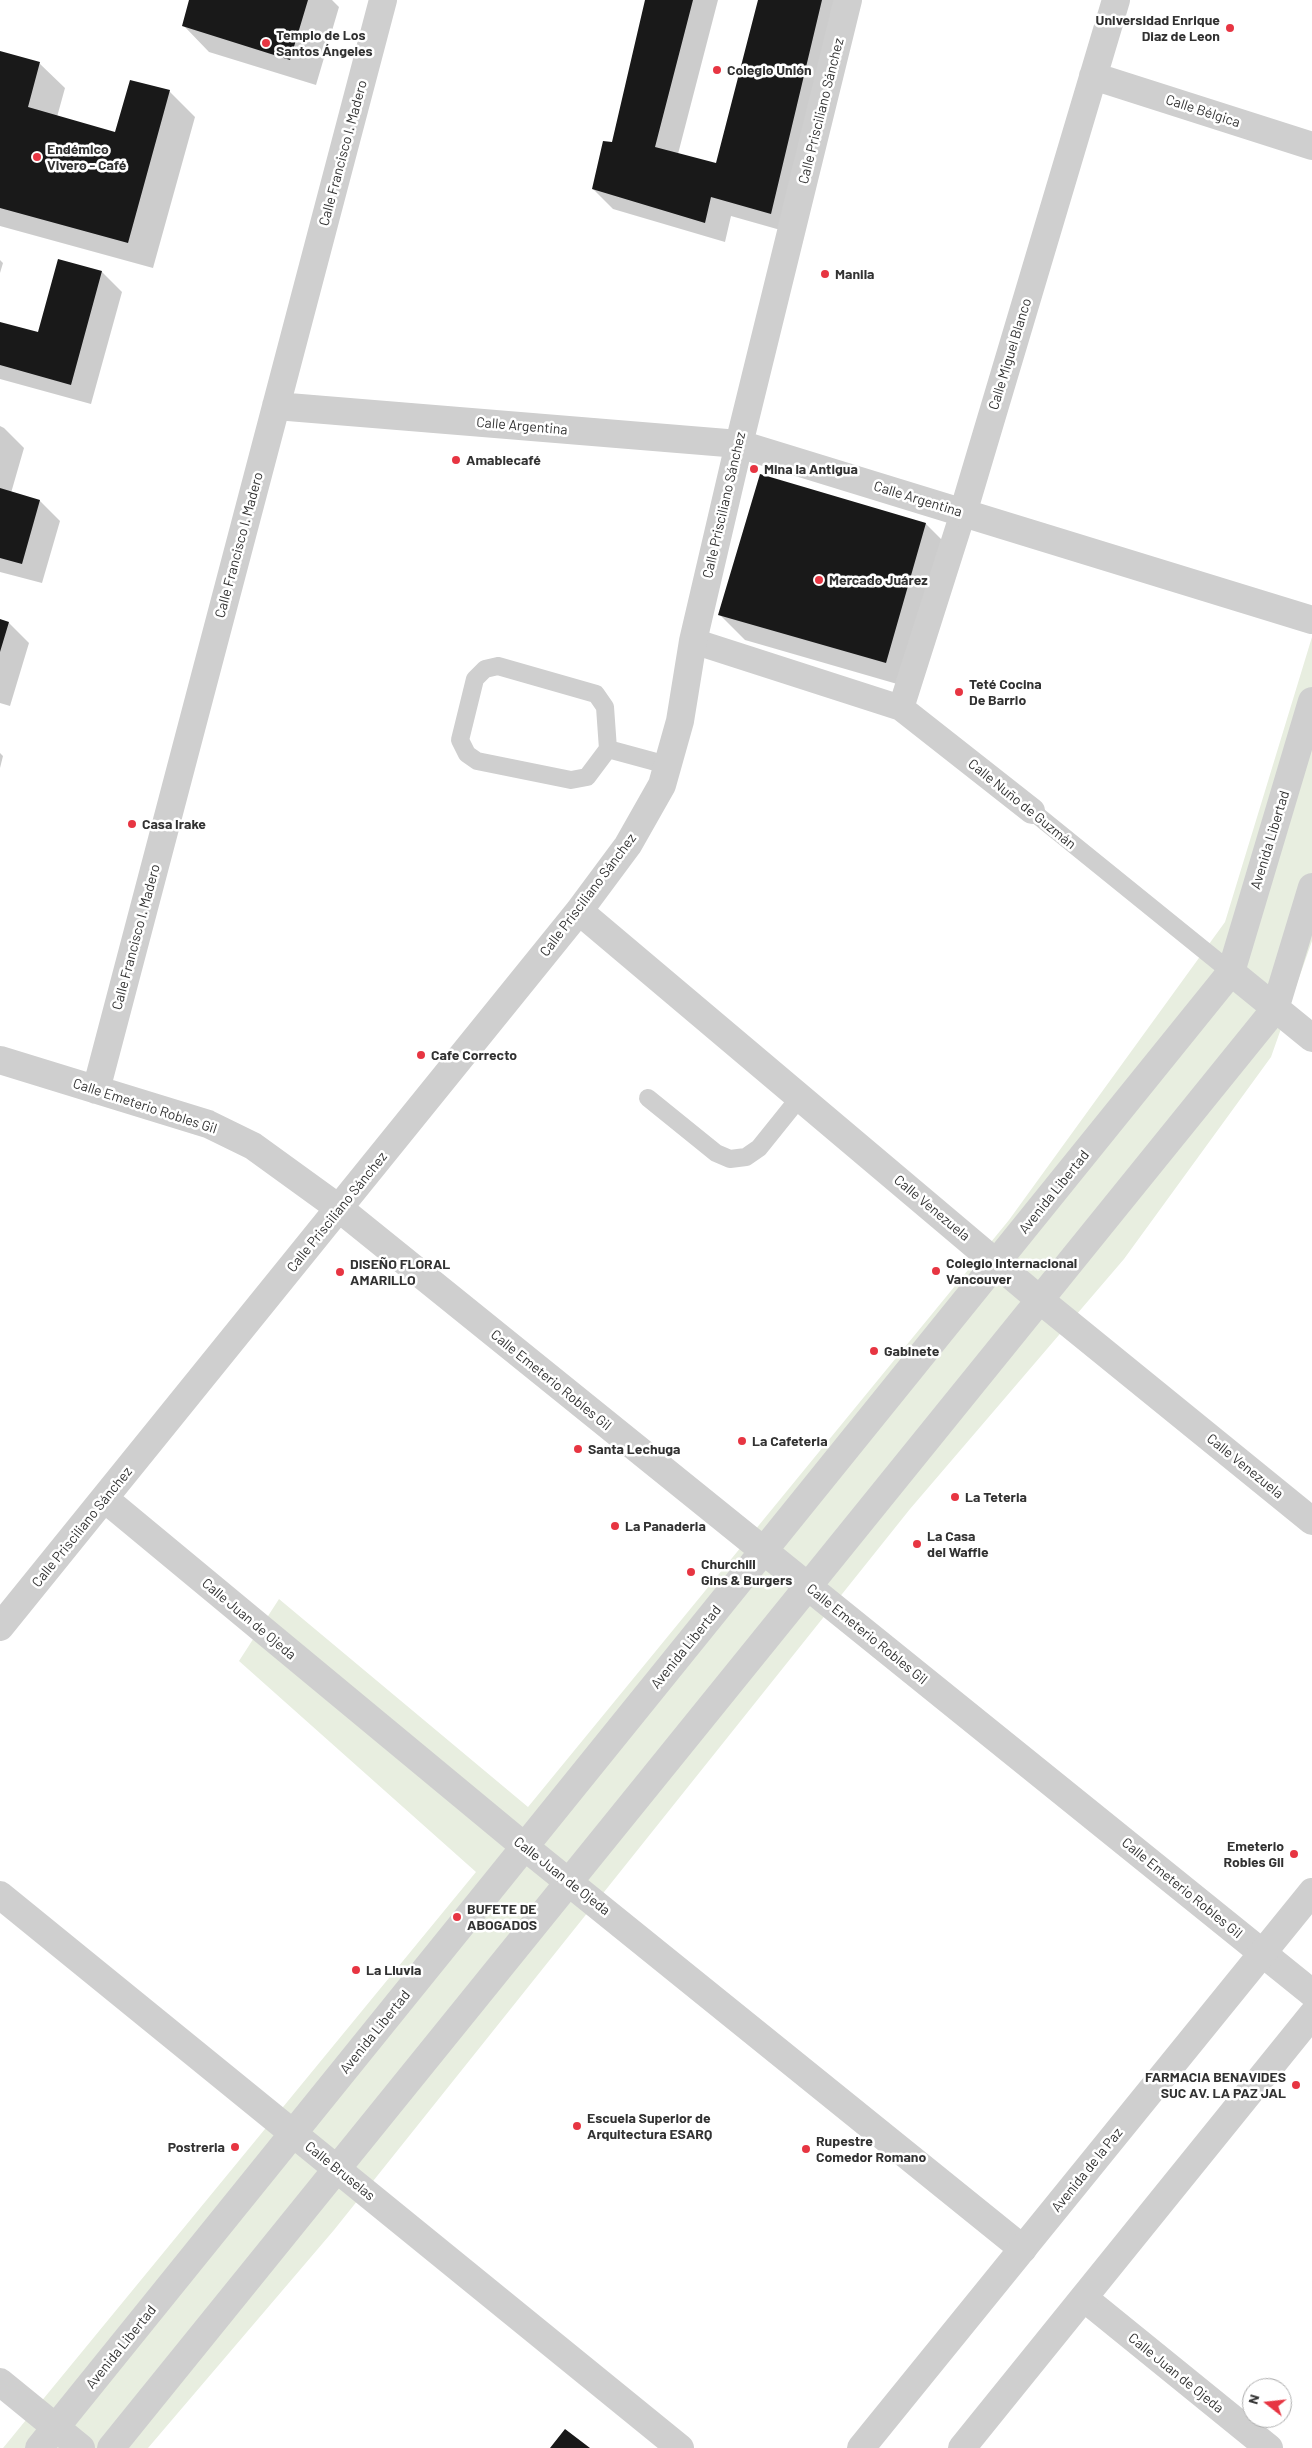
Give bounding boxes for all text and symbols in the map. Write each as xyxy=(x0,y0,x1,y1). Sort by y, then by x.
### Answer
place label: Universidad Enrique Diaz de Leon xyxy=(1096,12,1220,44)
marker: Universidad Enrique Diaz de Leon xyxy=(1224,22,1236,34)
place label: Templo de Los Santos Ángeles xyxy=(276,27,373,59)
street label: Calle Prisciliano Sánchez xyxy=(795,36,847,186)
marker: Templo de Los Santos Ángeles xyxy=(260,37,272,49)
place label: Colegio Unión xyxy=(727,62,812,78)
marker: Colegio Unión xyxy=(711,64,723,76)
street label: Calle Francisco I. Madero xyxy=(315,78,371,228)
street label: Calle Bélgica xyxy=(1164,91,1242,131)
place label: Endémico Vivero - Café xyxy=(47,141,126,174)
marker: Endémico Vivero - Café xyxy=(31,151,43,163)
place label: Manila xyxy=(835,266,874,282)
marker: Manila xyxy=(819,268,831,280)
street label: Calle Miguel Blanco xyxy=(985,296,1035,412)
street label: Calle Argentina xyxy=(476,414,568,438)
street label: Calle Prisciliano Sánchez xyxy=(699,430,749,580)
place label: Amablecafé xyxy=(466,452,541,468)
marker: Amablecafé xyxy=(450,454,462,466)
place label: Mina la Antigua xyxy=(764,461,858,477)
marker: Mina la Antigua xyxy=(748,463,760,475)
street label: Calle Francisco I. Madero xyxy=(211,470,267,620)
street label: Calle Argentina xyxy=(872,478,964,520)
place label: Mercado Juárez xyxy=(829,572,928,588)
marker: Mercado Juárez xyxy=(813,574,825,586)
place label: Teté Cocina De Barrio xyxy=(969,676,1042,709)
marker: Teté Cocina De Barrio xyxy=(953,686,965,698)
street label: Calle Nuño de Guzmán xyxy=(965,755,1079,853)
street label: Avenida Libertad xyxy=(1247,789,1293,891)
place label: Casa Irake xyxy=(142,816,206,832)
marker: Casa Irake xyxy=(126,818,138,830)
street label: Calle Prisciliano Sánchez xyxy=(536,830,640,960)
street label: Calle Francisco I. Madero xyxy=(108,862,164,1012)
place label: Cafe Correcto xyxy=(431,1047,517,1063)
marker: Cafe Correcto xyxy=(415,1049,427,1061)
street label: Calle Emeterio Robles Gil xyxy=(71,1075,219,1137)
street label: Avenida Libertad xyxy=(1015,1147,1093,1237)
street label: Calle Prisciliano Sánchez xyxy=(283,1149,391,1275)
street label: Calle Venezuela xyxy=(891,1171,973,1245)
place label: Colegio Internacional Vancouver xyxy=(946,1255,1077,1288)
place label: DISEÑO FLORAL AMARILLO xyxy=(350,1256,450,1288)
marker: Colegio Internacional Vancouver xyxy=(930,1265,942,1277)
marker: DISEÑO FLORAL AMARILLO xyxy=(334,1266,346,1278)
street label: Calle Emeterio Robles Gil xyxy=(487,1326,615,1434)
place label: Gabinete xyxy=(884,1343,939,1359)
marker: Gabinete xyxy=(868,1345,880,1357)
street label: Calle Venezuela xyxy=(1203,1430,1287,1502)
place label: La Cafeteria xyxy=(752,1433,828,1449)
marker: La Cafeteria xyxy=(736,1435,748,1447)
place label: Santa Lechuga xyxy=(588,1441,680,1457)
marker: Santa Lechuga xyxy=(572,1443,584,1455)
street label: Calle Prisciliano Sánchez xyxy=(28,1464,136,1590)
place label: La Teteria xyxy=(965,1489,1027,1505)
marker: La Teteria xyxy=(949,1491,961,1503)
place label: La Panaderia xyxy=(625,1518,706,1534)
marker: La Panaderia xyxy=(609,1520,621,1532)
place label: La Casa del Waffle xyxy=(927,1528,989,1560)
marker: La Casa del Waffle xyxy=(911,1538,923,1550)
place label: Churchill Gins & Burgers xyxy=(701,1556,792,1588)
marker: Churchill Gins & Burgers xyxy=(685,1566,697,1578)
street label: Calle Juan de Ojeda xyxy=(199,1575,299,1663)
street label: Calle Emeterio Robles Gil xyxy=(803,1580,931,1688)
street label: Avenida Libertad xyxy=(647,1602,725,1692)
street label: Calle Juan de Ojeda xyxy=(510,1833,614,1919)
street label: Calle Emeterio Robles Gil xyxy=(1118,1834,1246,1942)
place label: Emeterio Robles Gil xyxy=(1223,1838,1284,1870)
marker: Emeterio Robles Gil xyxy=(1288,1848,1300,1860)
place label: BUFETE DE ABOGADOS xyxy=(467,1901,537,1934)
marker: BUFETE DE ABOGADOS xyxy=(451,1911,463,1923)
place label: La Lluvia xyxy=(366,1962,421,1978)
marker: La Lluvia xyxy=(350,1964,362,1976)
street label: Avenida Libertad xyxy=(336,1987,414,2077)
place label: FARMACIA BENAVIDES SUC AV. LA PAZ JAL xyxy=(1145,2069,1286,2102)
marker: FARMACIA BENAVIDES SUC AV. LA PAZ JAL xyxy=(1290,2079,1302,2091)
place label: Escuela Superior de Arquitectura ESARQ xyxy=(587,2110,712,2142)
marker: Escuela Superior de Arquitectura ESARQ xyxy=(571,2120,583,2132)
street label: Avenida de la Paz xyxy=(1048,2125,1126,2215)
place label: Rupestre Comedor Romano xyxy=(816,2133,926,2166)
street label: Calle Bruselas xyxy=(302,2138,378,2204)
place label: Postreria xyxy=(168,2139,225,2155)
marker: Postreria xyxy=(229,2141,241,2153)
marker: Rupestre Comedor Romano xyxy=(800,2143,812,2155)
street label: Avenida Libertad xyxy=(82,2302,160,2392)
street label: Calle Juan de Ojeda xyxy=(1125,2329,1227,2417)
north arrow xyxy=(1242,2378,1292,2428)
text: N xyxy=(1244,2392,1263,2406)

